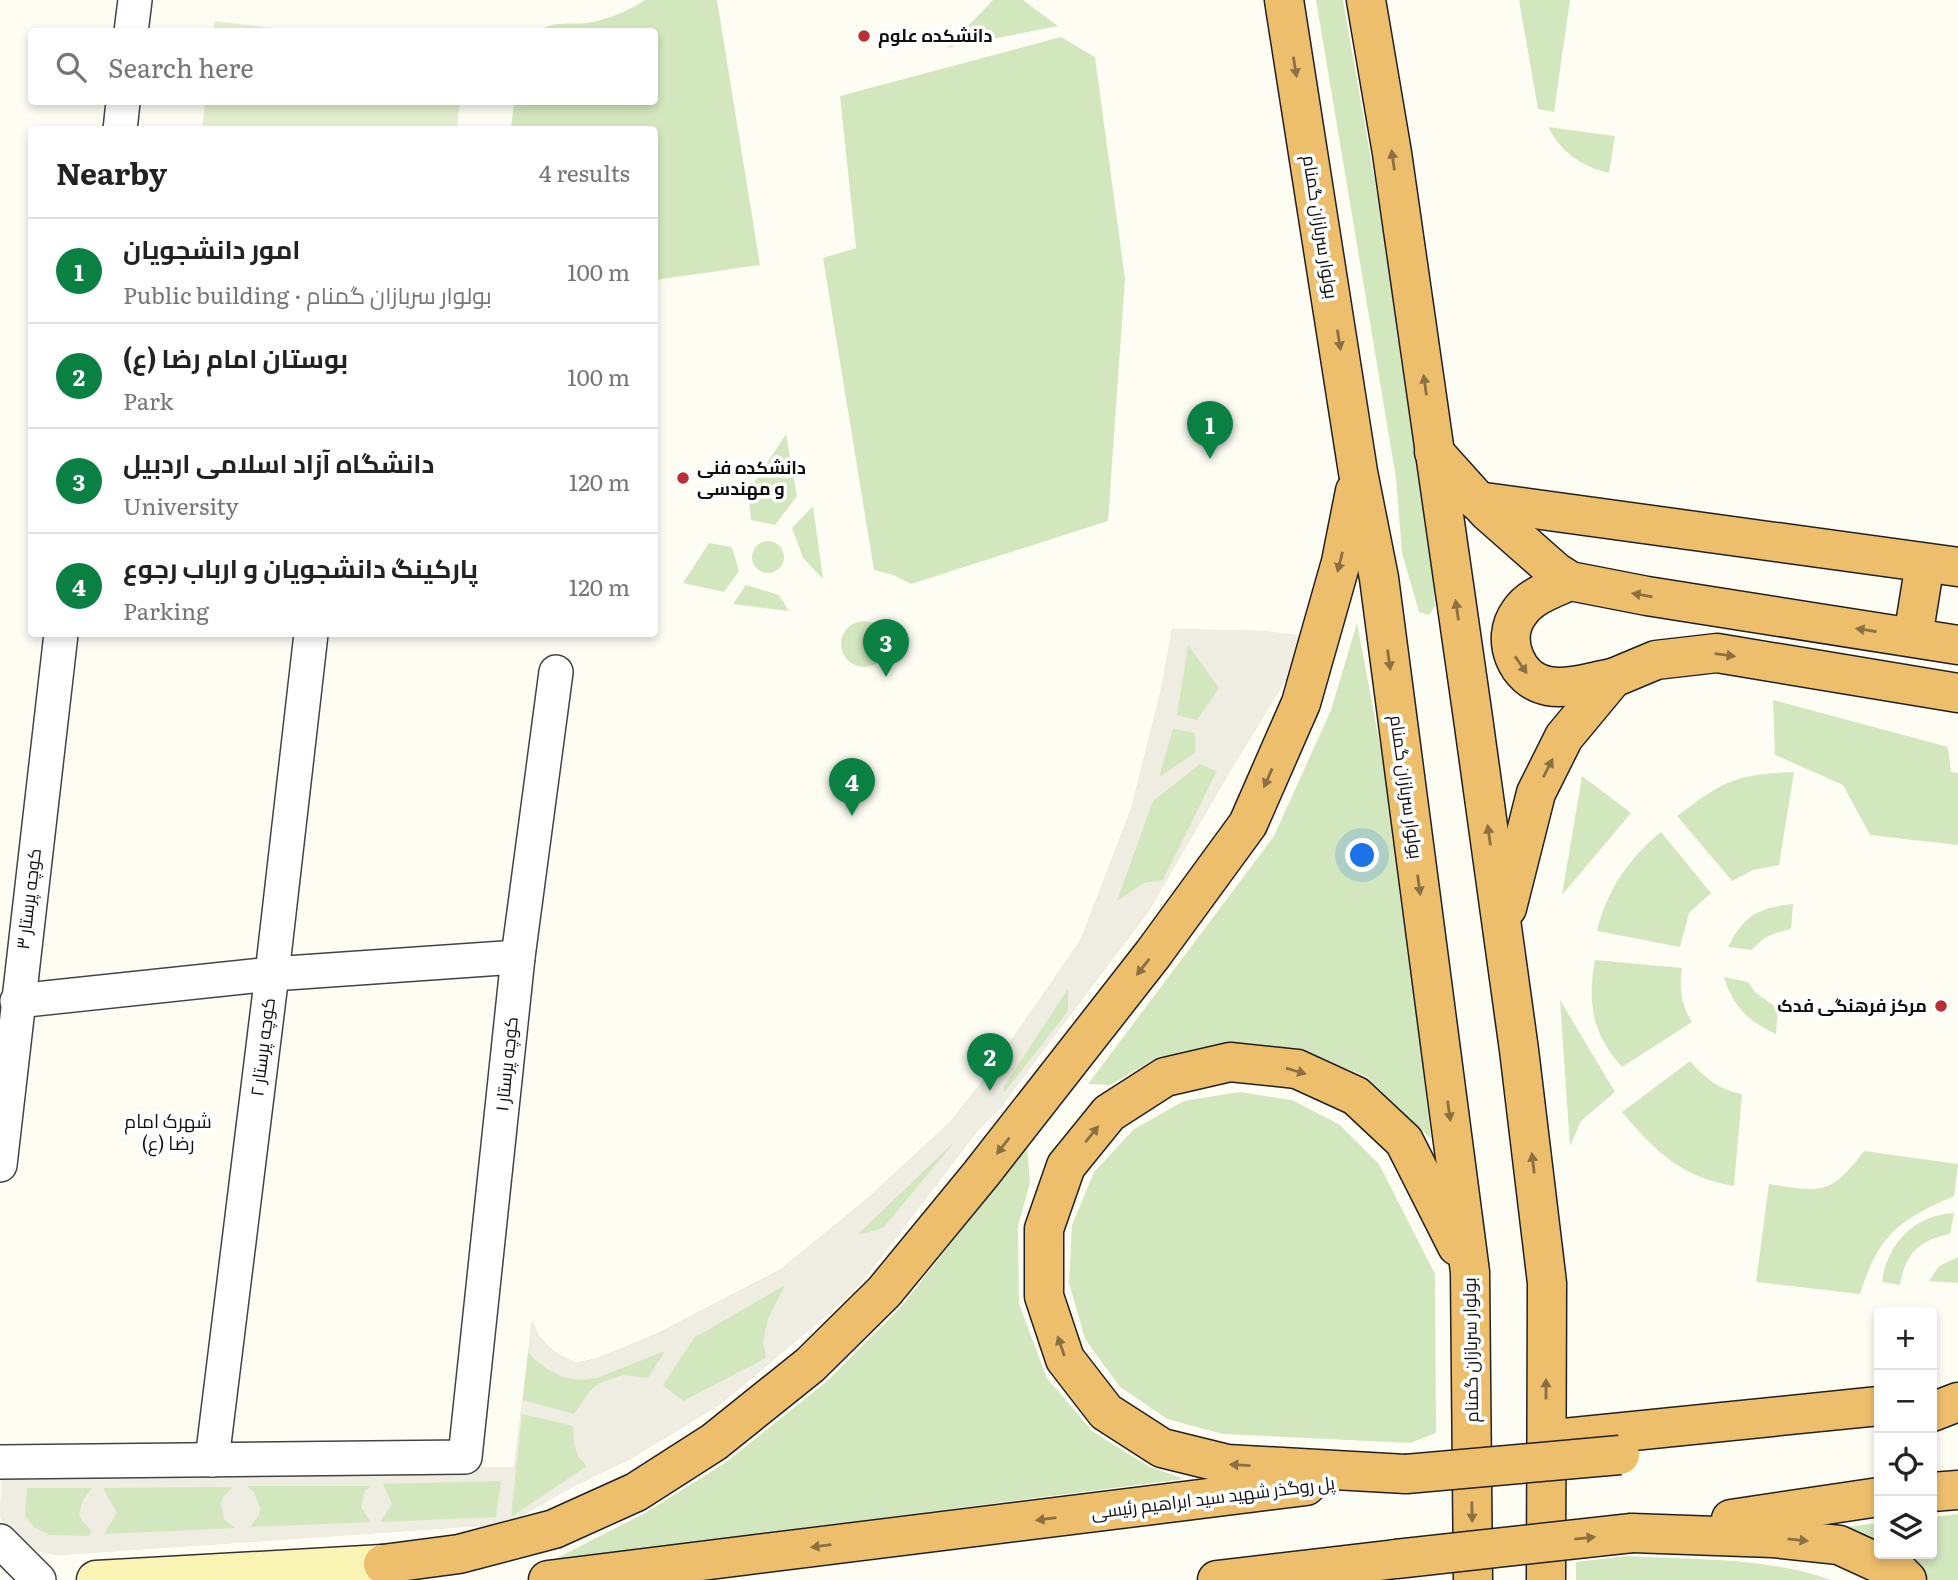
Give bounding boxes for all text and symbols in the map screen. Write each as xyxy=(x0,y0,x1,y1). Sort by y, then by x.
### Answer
place label: دانشکده علوم xyxy=(878,21,992,48)
search box xyxy=(28,28,658,105)
marker: دانشکده علوم xyxy=(856,28,872,44)
text: Search here xyxy=(108,47,254,86)
icon: search xyxy=(52,48,90,86)
one-way arrow xyxy=(1290,56,1301,78)
one-way arrow xyxy=(1387,148,1398,170)
text: Nearby xyxy=(56,150,167,194)
street label: بولوار سربازان گمنام xyxy=(1297,153,1346,301)
text: 4 results xyxy=(539,155,630,189)
text: امور دانشجویان xyxy=(123,228,300,267)
text: 1 xyxy=(74,254,84,288)
text: 100 m xyxy=(567,254,630,288)
text: Public building · بولوار سربازان گمنام xyxy=(123,277,492,311)
one-way arrow xyxy=(1333,329,1344,351)
text: بوستان امام رضا (ع) xyxy=(123,337,348,376)
text: 2 xyxy=(73,359,85,393)
text: 100 m xyxy=(567,359,630,393)
one-way arrow xyxy=(1419,374,1430,396)
text: Park xyxy=(123,383,173,417)
pin: 1 xyxy=(1187,401,1233,459)
text: دانشگاه آزاد اسلامی اردبیل xyxy=(123,442,434,481)
place label: دانشکده فنی و مهندسی xyxy=(697,453,806,501)
text: 3 xyxy=(73,464,85,498)
text: 120 m xyxy=(569,464,630,498)
marker: دانشکده فنی و مهندسی xyxy=(675,470,691,486)
text: University xyxy=(123,488,239,522)
text: پارکینگ دانشجویان و ارباب رجوع xyxy=(123,547,478,586)
one-way arrow xyxy=(1334,552,1345,574)
text: 4 xyxy=(72,569,86,603)
text: 120 m xyxy=(569,569,630,603)
one-way arrow xyxy=(1631,589,1653,600)
text: Parking xyxy=(123,593,209,627)
one-way arrow xyxy=(1451,599,1462,621)
pin: 3 xyxy=(863,619,909,677)
one-way arrow xyxy=(1855,624,1877,635)
one-way arrow xyxy=(1384,649,1395,671)
one-way arrow xyxy=(1714,649,1736,660)
one-way arrow xyxy=(1514,655,1527,675)
street label: بولوار سربازان گمنام xyxy=(1384,713,1431,861)
pin: 4 xyxy=(829,758,875,816)
one-way arrow xyxy=(1543,758,1554,778)
one-way arrow xyxy=(1262,767,1273,788)
one-way arrow xyxy=(1483,824,1494,846)
your location xyxy=(1345,838,1379,872)
street label: کوچه پرستار ۳ xyxy=(8,847,47,951)
one-way arrow xyxy=(1414,874,1425,896)
one-way arrow xyxy=(1136,957,1151,975)
place label: مرکز فرهنگی فدک xyxy=(1777,991,1927,1018)
street label: کوچه پرستار ۲ xyxy=(242,996,281,1098)
marker: مرکز فرهنگی فدک xyxy=(1933,998,1949,1014)
street label: کوچه پرستار ۱ xyxy=(487,1015,524,1113)
pin: 2 xyxy=(967,1033,1013,1091)
one-way arrow xyxy=(1286,1066,1308,1077)
one-way arrow xyxy=(1443,1100,1454,1122)
district label: شهرک امام رضا (ع) xyxy=(124,1106,212,1157)
one-way arrow xyxy=(1084,1125,1099,1142)
one-way arrow xyxy=(995,1136,1010,1154)
one-way arrow xyxy=(1527,1151,1538,1173)
street label: بولوار سربازان گمنام xyxy=(1455,1277,1484,1423)
map controls xyxy=(1874,1307,1937,1559)
button: + xyxy=(1874,1307,1937,1370)
one-way arrow xyxy=(1055,1335,1065,1356)
button: − xyxy=(1874,1370,1937,1433)
one-way arrow xyxy=(1540,1378,1552,1400)
button: locate xyxy=(1874,1433,1937,1496)
one-way arrow xyxy=(1229,1460,1251,1471)
street label: پل روگذر شهید سید ابراهیم رئیسی xyxy=(1089,1468,1337,1525)
button: layers xyxy=(1874,1496,1937,1559)
one-way arrow xyxy=(1467,1501,1478,1523)
one-way arrow xyxy=(1035,1513,1057,1524)
one-way arrow xyxy=(1574,1532,1596,1543)
one-way arrow xyxy=(1787,1535,1809,1546)
one-way arrow xyxy=(809,1541,831,1552)

